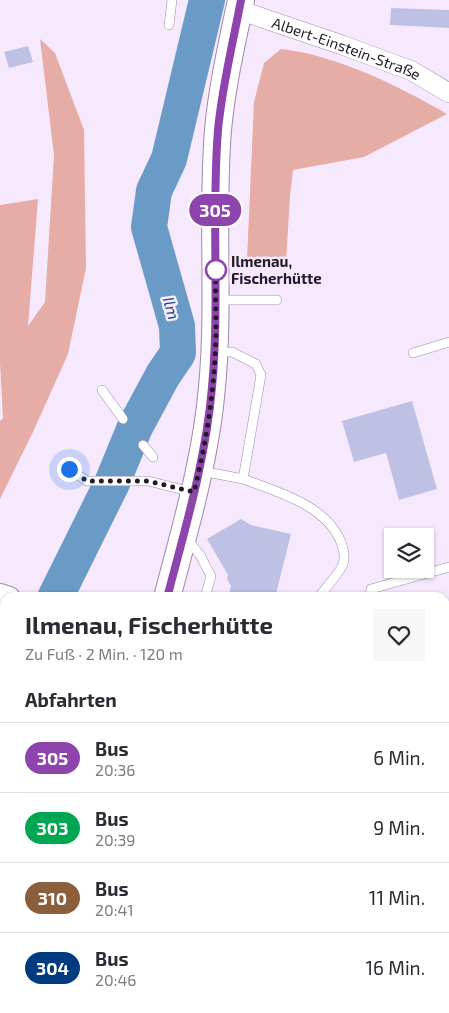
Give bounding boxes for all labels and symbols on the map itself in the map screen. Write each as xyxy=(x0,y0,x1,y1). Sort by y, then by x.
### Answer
street label: Albert-Einstein-Straße xyxy=(270,13,424,83)
line badge: 305 xyxy=(186,194,244,226)
place label: Ilmenau, Fischerhütte xyxy=(231,252,322,287)
marker: Ilmenau, Fischerhütte xyxy=(205,259,227,281)
water label: Ilm xyxy=(160,294,184,322)
your location xyxy=(57,457,82,482)

